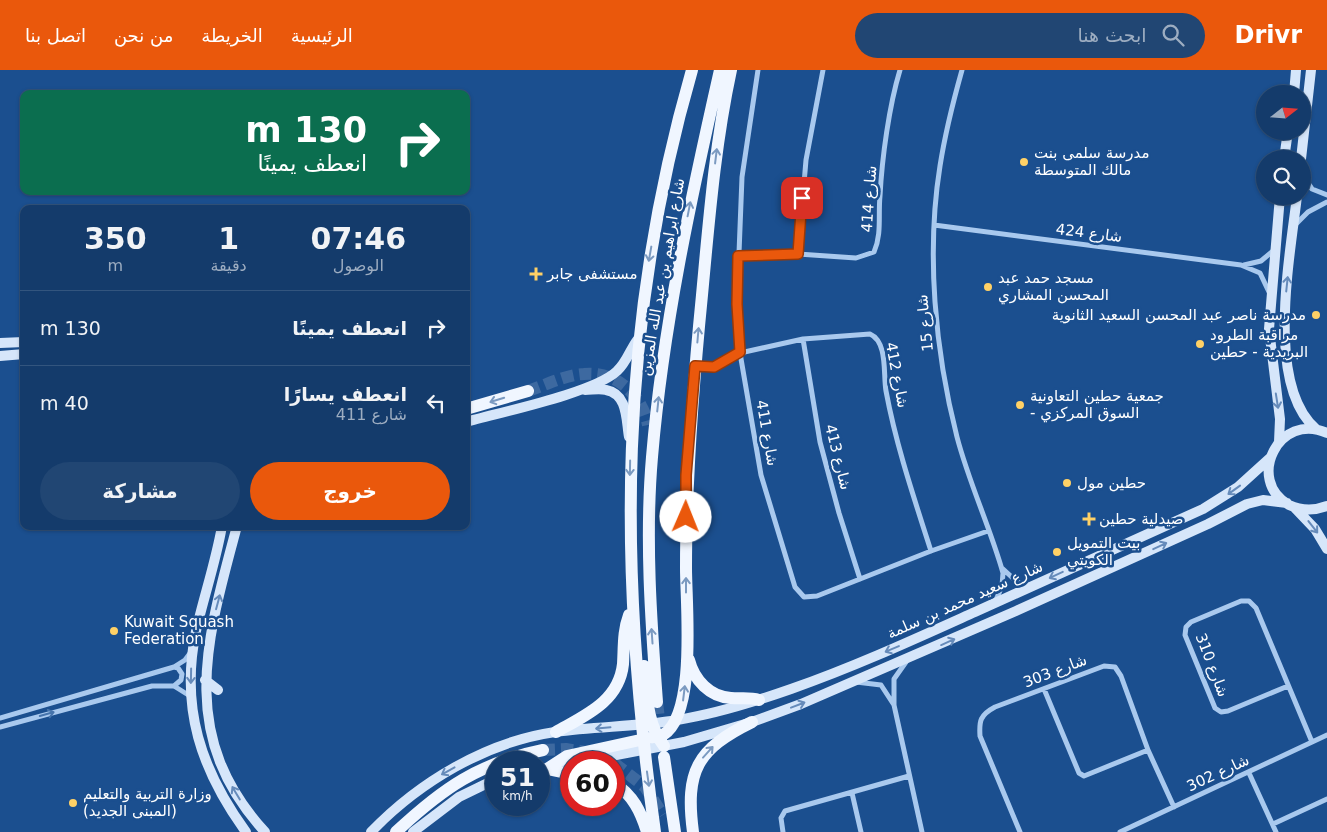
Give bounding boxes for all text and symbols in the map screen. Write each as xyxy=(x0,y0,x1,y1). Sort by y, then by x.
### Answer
search box xyxy=(855,13,1205,58)
icon: search xyxy=(1159,21,1187,49)
text: Drivr xyxy=(1235,21,1302,49)
text: ابحث هنا xyxy=(1077,24,1147,46)
text: اتصل بنا xyxy=(25,25,86,46)
text: من نحن xyxy=(114,25,173,46)
text: الخريطة xyxy=(201,25,263,46)
text: الرئيسية xyxy=(291,25,353,46)
north arrow xyxy=(1256,85,1311,140)
map controls xyxy=(1256,85,1311,205)
text: 130 m xyxy=(245,110,367,150)
icon: right xyxy=(385,110,450,175)
place label: مدرسة سلمى بنت مالك المتوسطة xyxy=(1034,144,1149,179)
one-way arrow xyxy=(711,148,721,164)
button: search xyxy=(1256,150,1311,205)
text: انعطف يمينًا xyxy=(258,151,367,176)
marker: مدرسة سلمى بنت مالك المتوسطة xyxy=(1018,156,1030,168)
street label: شارع 414 xyxy=(858,165,880,233)
street label: شارع ابراهيم بن عبد الله المزين xyxy=(636,177,688,377)
pin xyxy=(781,177,823,219)
icon: arrive xyxy=(788,184,816,212)
one-way arrow xyxy=(685,202,694,218)
street label: شارع 424 xyxy=(1055,220,1123,246)
text: 350 xyxy=(84,221,147,256)
text: 1 xyxy=(218,221,239,256)
text: 07:46 xyxy=(311,221,406,256)
one-way arrow xyxy=(644,245,654,261)
text: m xyxy=(107,256,123,275)
text: دقيقة xyxy=(210,256,247,275)
text: الوصول xyxy=(333,256,384,275)
place label: مستشفى جابر xyxy=(546,265,637,283)
marker: مستشفى جابر xyxy=(529,267,543,281)
place label: مسجد حمد عبد المحسن المشاري xyxy=(998,269,1109,305)
one-way arrow xyxy=(1283,276,1292,292)
marker: مسجد حمد عبد المحسن المشاري xyxy=(982,281,994,293)
street label: شارع 15 xyxy=(913,294,937,352)
place label: مدرسة ناصر عبد المحسن السعيد الثانوية xyxy=(1052,306,1306,324)
marker: مدرسة ناصر عبد المحسن السعيد الثانوية xyxy=(1310,309,1322,321)
icon: right xyxy=(422,314,450,342)
text: 130 m xyxy=(40,317,101,339)
text: انعطف يمينًا xyxy=(292,317,407,339)
place label: مراقبة الطرود البريدية - حطين xyxy=(1210,326,1308,361)
one-way arrow xyxy=(693,327,703,343)
marker: مراقبة الطرود البريدية - حطين xyxy=(1194,338,1206,350)
street label: شارع 412 xyxy=(882,341,912,409)
text: انعطف يسارًا xyxy=(284,383,407,405)
place label: جمعية حطين التعاونية - السوق المركزي xyxy=(1030,387,1164,423)
icon: left xyxy=(422,389,450,417)
text: 40 m xyxy=(40,392,89,414)
one-way arrow xyxy=(1273,393,1283,409)
one-way arrow xyxy=(489,396,505,406)
one-way arrow xyxy=(653,396,662,412)
street label: شارع 411 xyxy=(752,399,782,467)
marker: جمعية حطين التعاونية - السوق المركزي xyxy=(1014,399,1026,411)
text: شارع 411 xyxy=(336,405,407,424)
street label: شارع 413 xyxy=(821,422,855,492)
one-way arrow xyxy=(625,460,635,476)
button: مشاركة xyxy=(40,462,240,520)
button: خروج xyxy=(250,462,450,520)
place label: حطين مول xyxy=(1077,474,1146,492)
marker: حطين مول xyxy=(1061,477,1073,489)
one-way arrow xyxy=(1228,485,1241,496)
position arrow xyxy=(659,490,711,542)
place label: صيدلية حطين xyxy=(1099,510,1184,528)
marker: صيدلية حطين xyxy=(1083,513,1095,525)
one-way arrow xyxy=(1307,520,1318,533)
place label: بيت التمويل الكويتي xyxy=(1067,534,1140,570)
one-way arrow xyxy=(1152,541,1167,550)
marker: بيت التمويل الكويتي xyxy=(1051,546,1063,558)
street label: شارع سعيد محمد بن سلمة xyxy=(884,557,1046,643)
one-way arrow xyxy=(1049,571,1064,580)
one-way arrow xyxy=(681,577,691,593)
one-way arrow xyxy=(213,594,223,610)
place label: Kuwait Squash Federation xyxy=(124,613,234,648)
marker: Kuwait Squash Federation xyxy=(108,625,120,637)
one-way arrow xyxy=(648,628,657,644)
street label: شارع 310 xyxy=(1192,631,1232,699)
one-way arrow xyxy=(940,636,955,646)
one-way arrow xyxy=(885,645,900,654)
street label: شارع 303 xyxy=(1021,651,1089,691)
one-way arrow xyxy=(186,668,196,684)
one-way arrow xyxy=(679,685,689,701)
one-way arrow xyxy=(790,700,805,709)
one-way arrow xyxy=(38,709,54,719)
one-way arrow xyxy=(595,723,611,733)
one-way arrow xyxy=(702,746,713,759)
speed limit sign: 60 xyxy=(560,751,625,816)
street label: شارع 302 xyxy=(1184,751,1252,795)
text: 51 xyxy=(500,763,535,792)
one-way arrow xyxy=(441,767,456,777)
one-way arrow xyxy=(643,770,653,786)
place label: وزارة التربية والتعليم (المبنى الجديد) xyxy=(83,785,212,820)
one-way arrow xyxy=(231,786,241,800)
text: km/h xyxy=(502,789,533,803)
marker: وزارة التربية والتعليم (المبنى الجديد) xyxy=(67,797,79,809)

